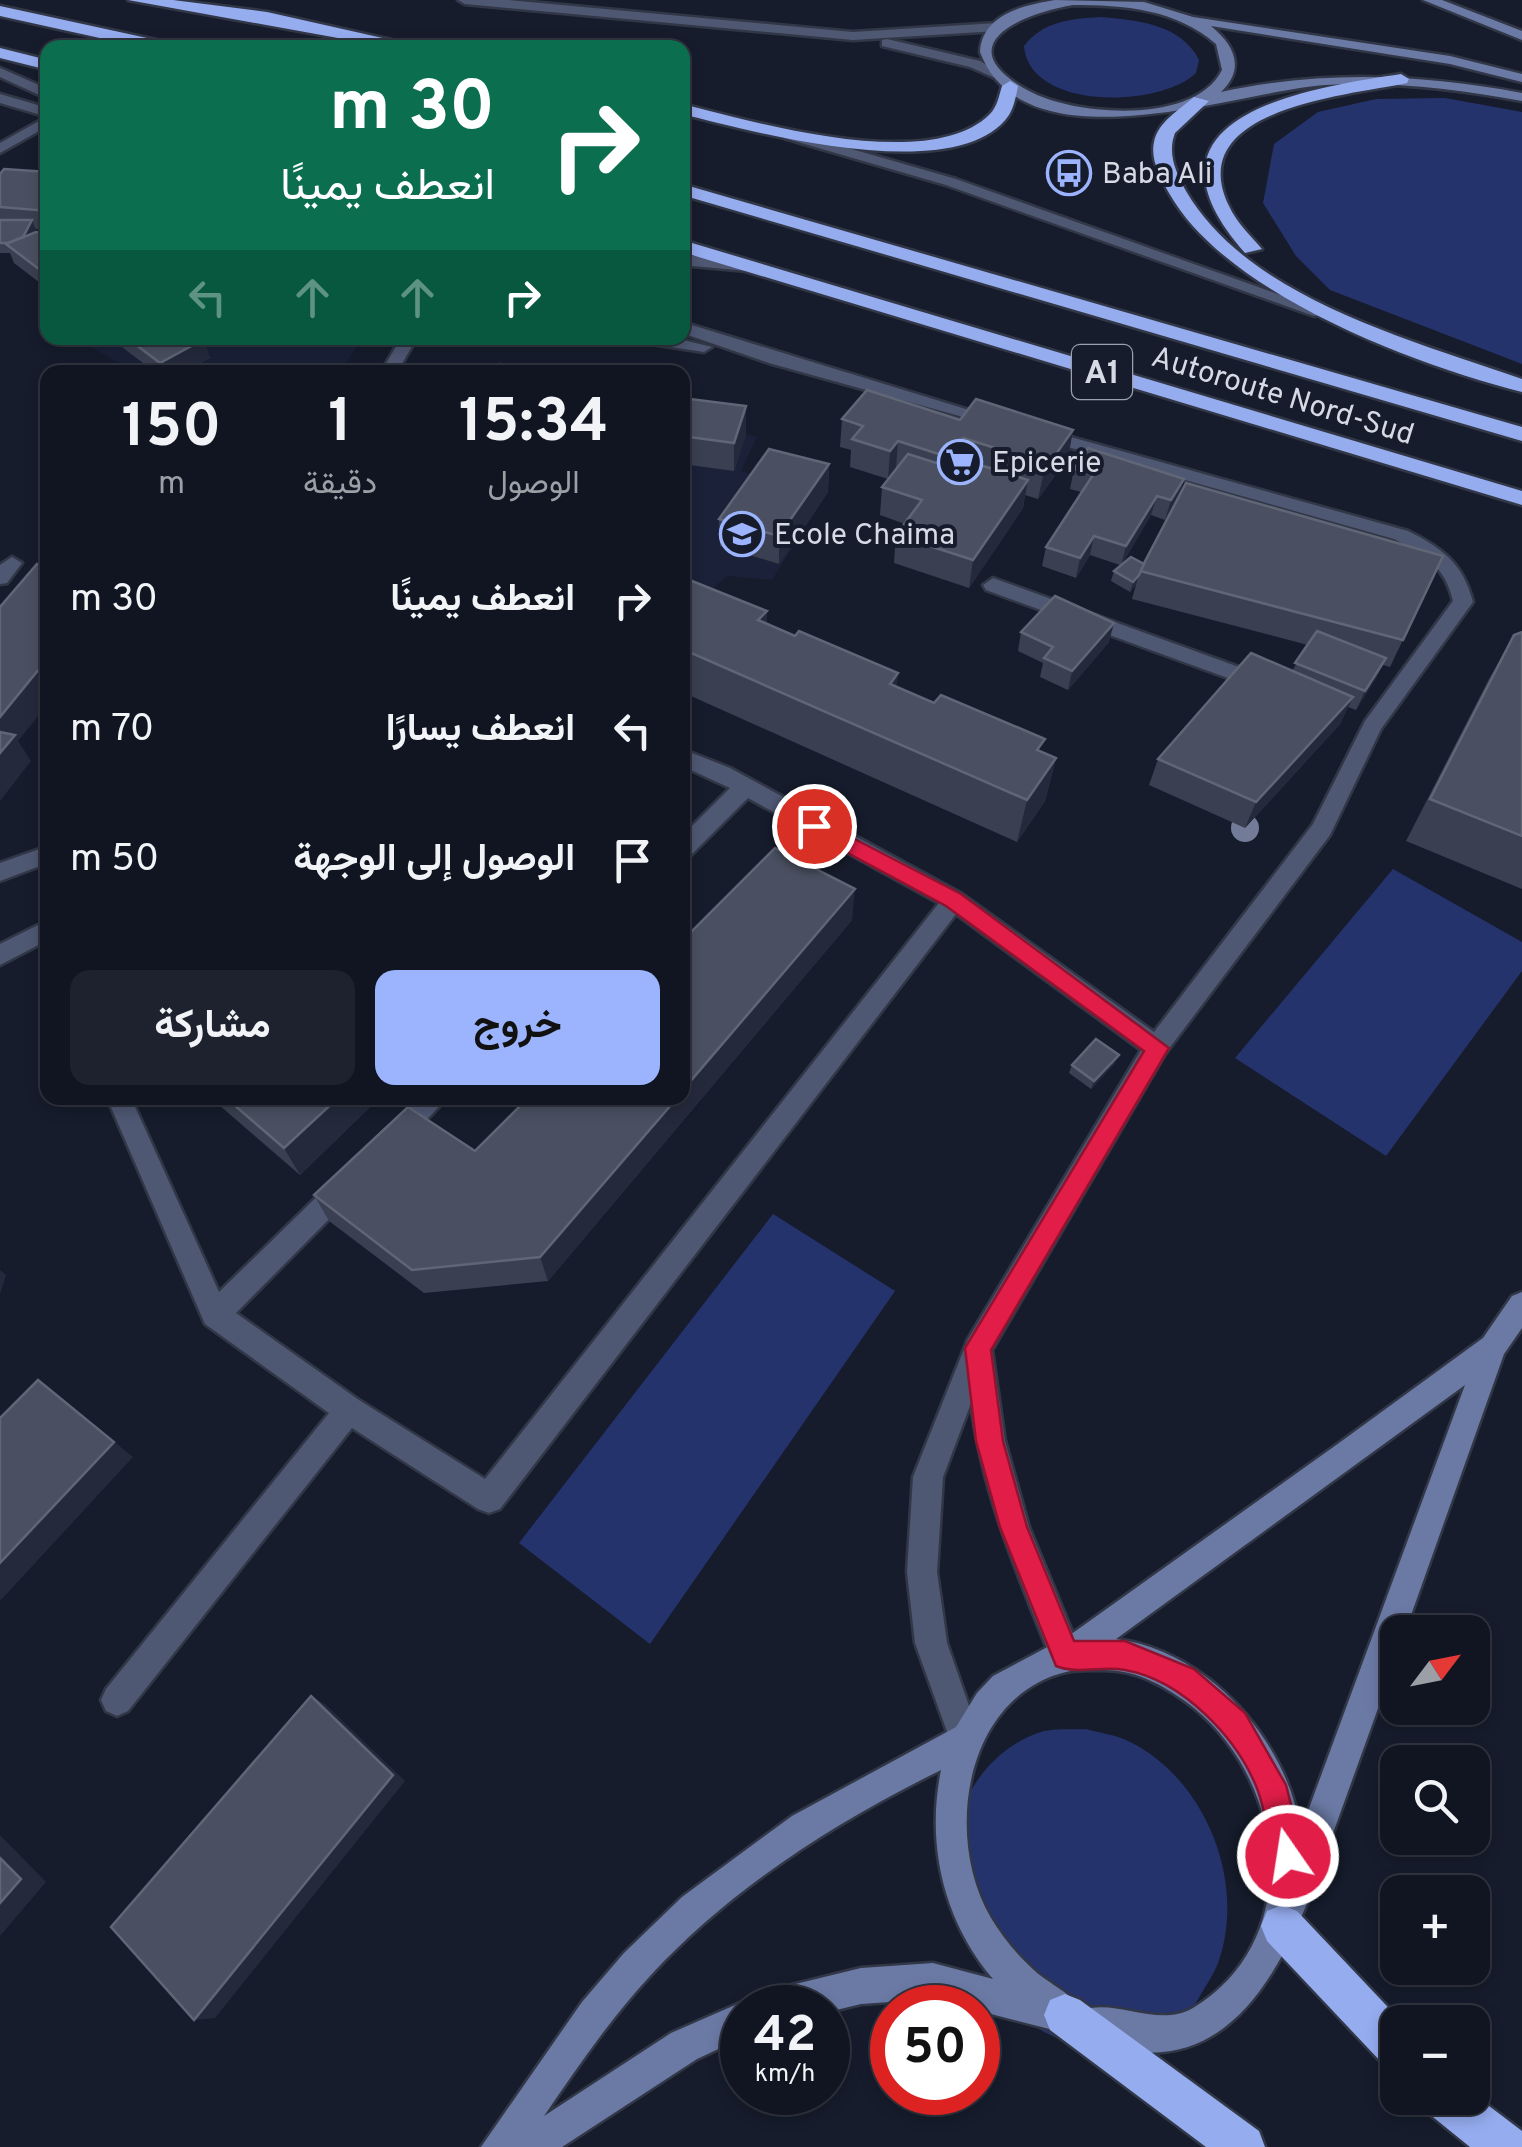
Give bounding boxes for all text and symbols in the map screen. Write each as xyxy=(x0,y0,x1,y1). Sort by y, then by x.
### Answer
text: 30 m xyxy=(329,66,495,155)
icon: right xyxy=(530,80,660,210)
bus stop icon: Baba Ali xyxy=(1046,150,1092,196)
place label: Baba Ali xyxy=(1102,157,1213,194)
text: انعطف يمينًا xyxy=(280,159,495,216)
icon: left xyxy=(180,270,235,325)
icon: ahead xyxy=(285,270,340,325)
icon: ahead xyxy=(390,270,445,325)
icon: right xyxy=(495,270,550,325)
street label: Autoroute Nord-Sud xyxy=(1147,340,1418,455)
road number: A1 xyxy=(1072,345,1132,399)
text: 1 xyxy=(328,387,352,463)
text: 15:34 xyxy=(459,387,608,463)
text: 150 xyxy=(122,392,222,468)
supermarket icon: Epicerie xyxy=(937,439,983,485)
place label: Epicerie xyxy=(992,446,1101,483)
text: m xyxy=(158,465,185,505)
text: دقيقة xyxy=(303,465,377,505)
text: الوصول xyxy=(487,465,580,505)
school or university icon: Ecole Chaima xyxy=(719,511,765,557)
place label: Ecole Chaima xyxy=(774,518,955,555)
icon: right xyxy=(605,573,660,628)
text: 30 m xyxy=(70,576,158,625)
text: انعطف يمينًا xyxy=(390,576,575,625)
icon: left xyxy=(605,703,660,758)
text: 70 m xyxy=(70,706,154,755)
text: انعطف يسارًا xyxy=(386,706,575,755)
pin xyxy=(772,784,857,869)
icon: arrive xyxy=(787,799,842,854)
icon: arrive xyxy=(605,833,660,888)
text: 50 m xyxy=(70,836,159,885)
text: الوصول إلى الوجهة xyxy=(293,836,575,885)
button: مشاركة xyxy=(70,970,355,1085)
button: خروج xyxy=(375,970,660,1085)
north arrow xyxy=(1380,1615,1490,1725)
map controls xyxy=(1380,1615,1490,2115)
button: search xyxy=(1380,1745,1490,1855)
position arrow xyxy=(1236,1804,1340,1908)
button: + xyxy=(1380,1875,1490,1985)
speed limit sign: 50 xyxy=(870,1985,1000,2115)
button: − xyxy=(1380,2005,1490,2115)
text: 42 xyxy=(754,2006,816,2069)
text: km/h xyxy=(755,2059,815,2091)

